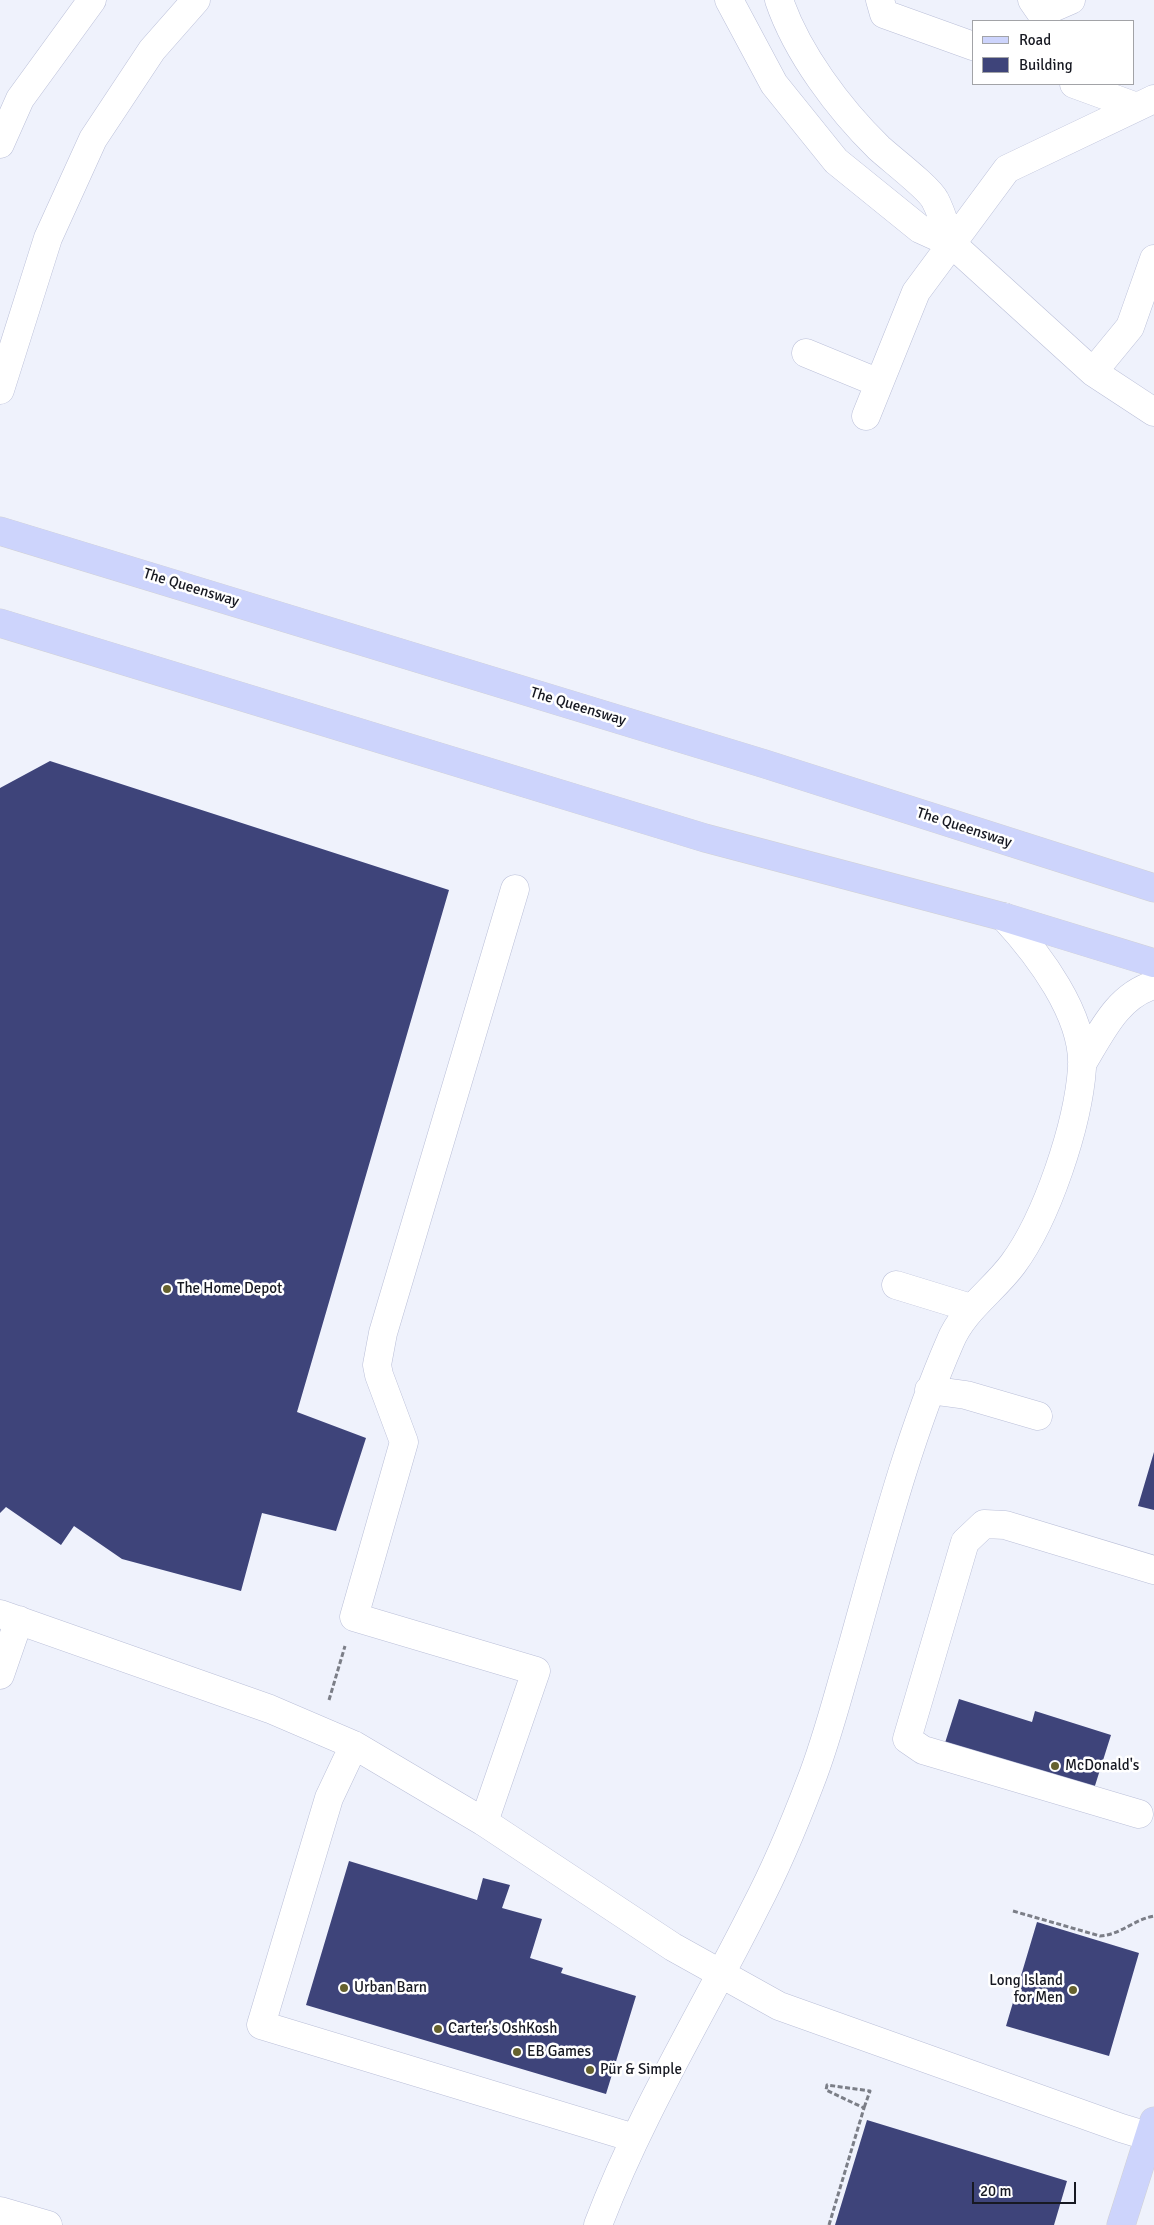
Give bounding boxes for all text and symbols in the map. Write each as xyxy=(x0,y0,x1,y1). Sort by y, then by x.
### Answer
legend xyxy=(972,20,1134,85)
text: Road xyxy=(1019,31,1051,49)
text: Building xyxy=(1019,56,1073,74)
street label: The Queensway xyxy=(141,565,241,611)
street label: The Queensway xyxy=(528,684,628,730)
street label: The Queensway xyxy=(914,804,1014,852)
place label: The Home Depot xyxy=(177,1280,282,1298)
marker: The Home Depot xyxy=(161,1283,173,1295)
place label: McDonald's xyxy=(1065,1757,1139,1775)
marker: McDonald's xyxy=(1049,1760,1061,1772)
place label: Long Island for Men xyxy=(989,1972,1063,2007)
place label: Urban Barn xyxy=(354,1979,427,1997)
marker: Urban Barn xyxy=(338,1982,350,1994)
marker: Long Island for Men xyxy=(1067,1984,1079,1996)
place label: Carter's OshKosh xyxy=(448,2020,557,2038)
marker: Carter's OshKosh xyxy=(432,2023,444,2035)
place label: EB Games xyxy=(527,2043,591,2061)
marker: EB Games xyxy=(511,2046,523,2058)
place label: Pür & Simple xyxy=(600,2061,682,2079)
marker: Pür & Simple xyxy=(584,2064,596,2076)
scale bar xyxy=(974,2172,1078,2204)
text: 20 m xyxy=(980,2182,1011,2200)

